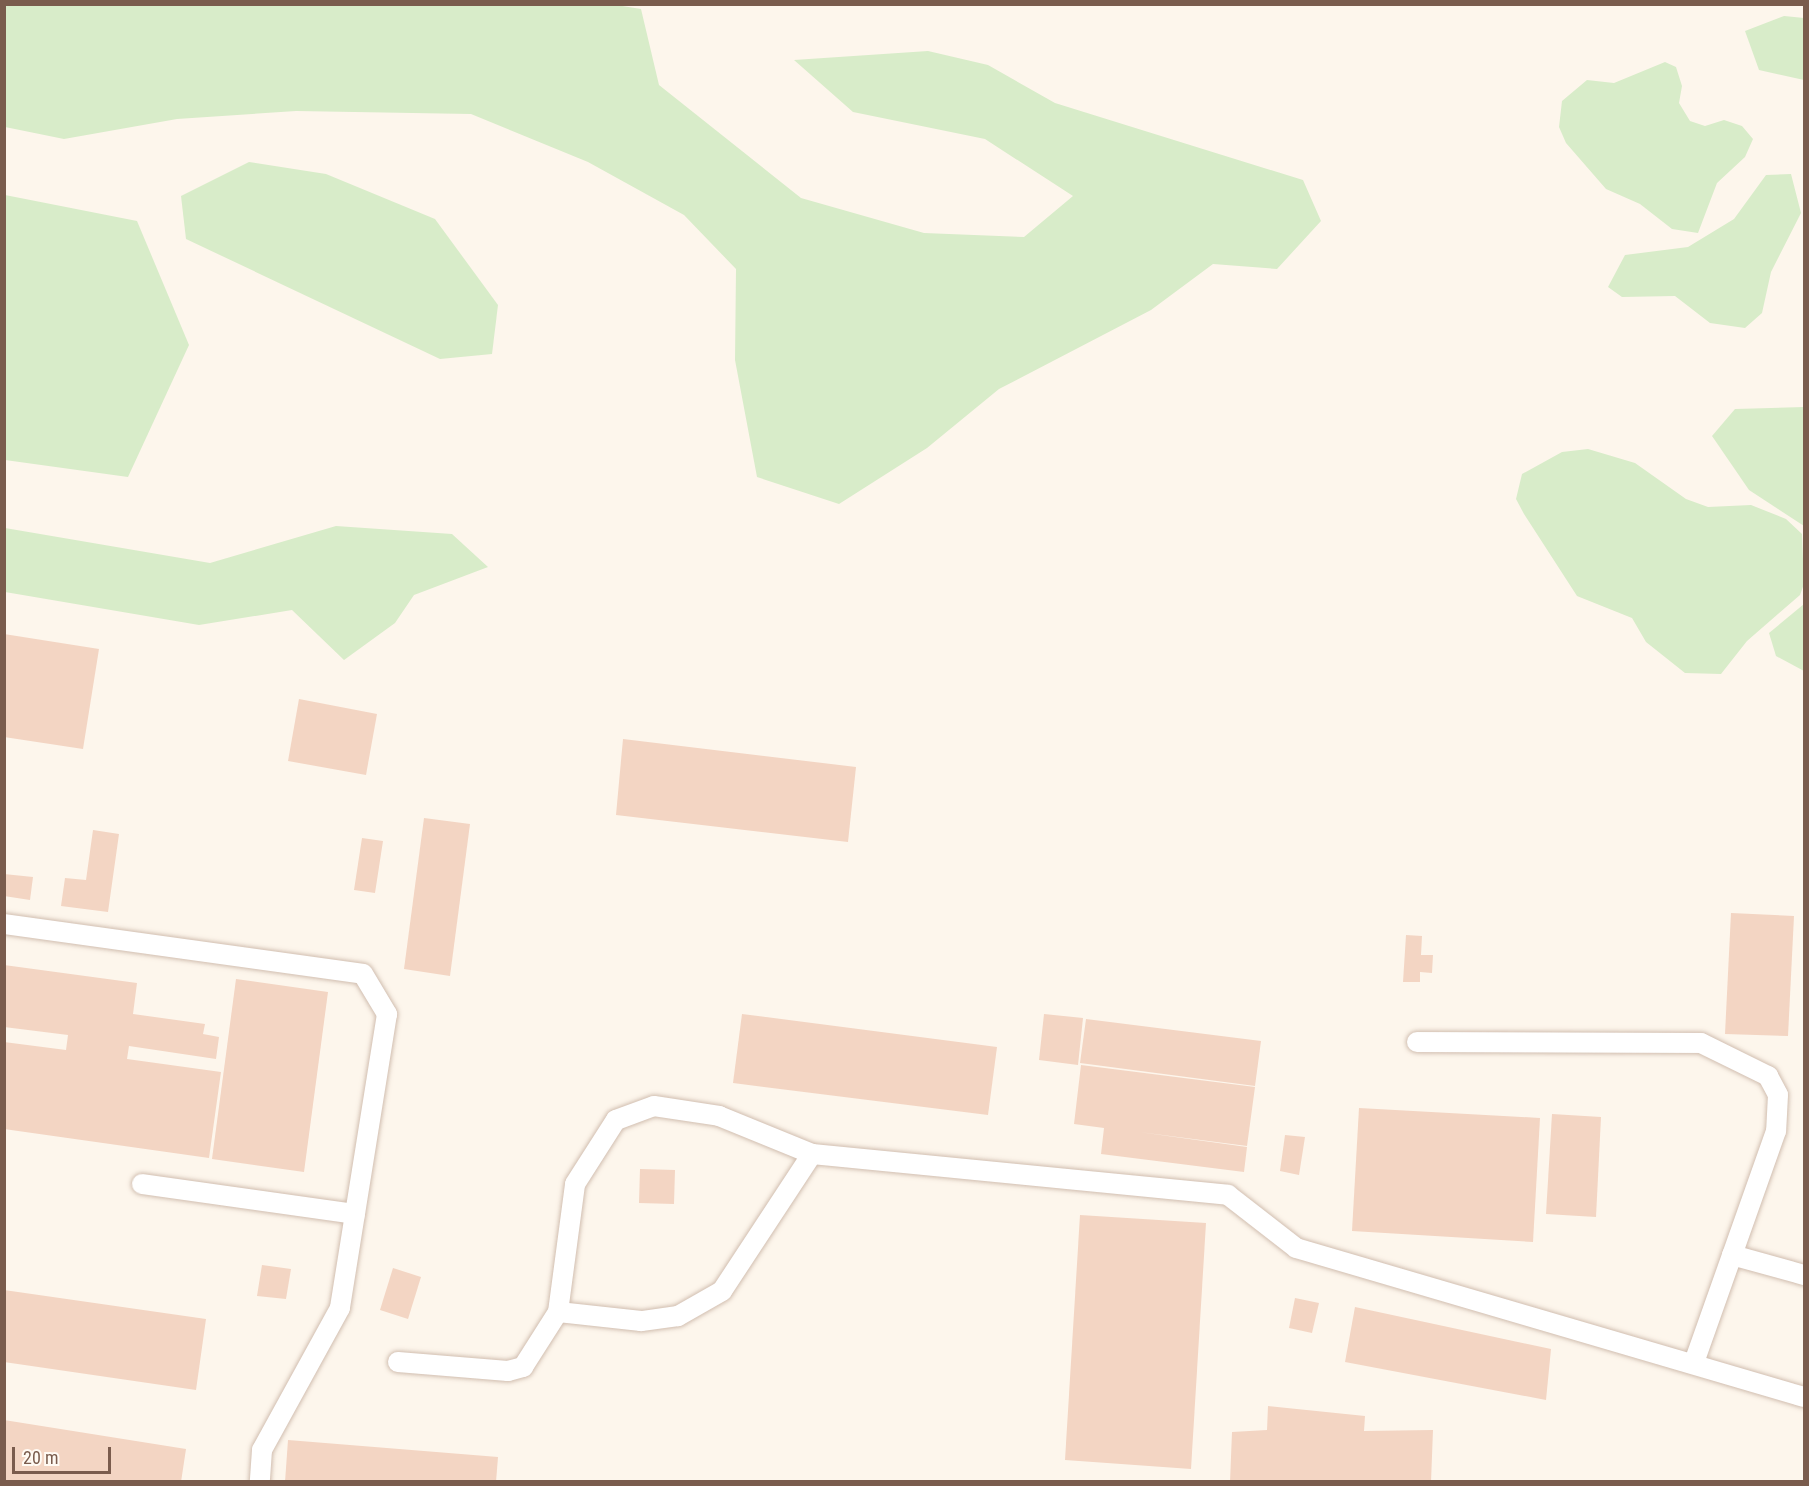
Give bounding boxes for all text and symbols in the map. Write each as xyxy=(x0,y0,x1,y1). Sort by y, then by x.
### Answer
scale bar xyxy=(15,1435,114,1473)
text: 20 m xyxy=(23,1447,58,1468)

